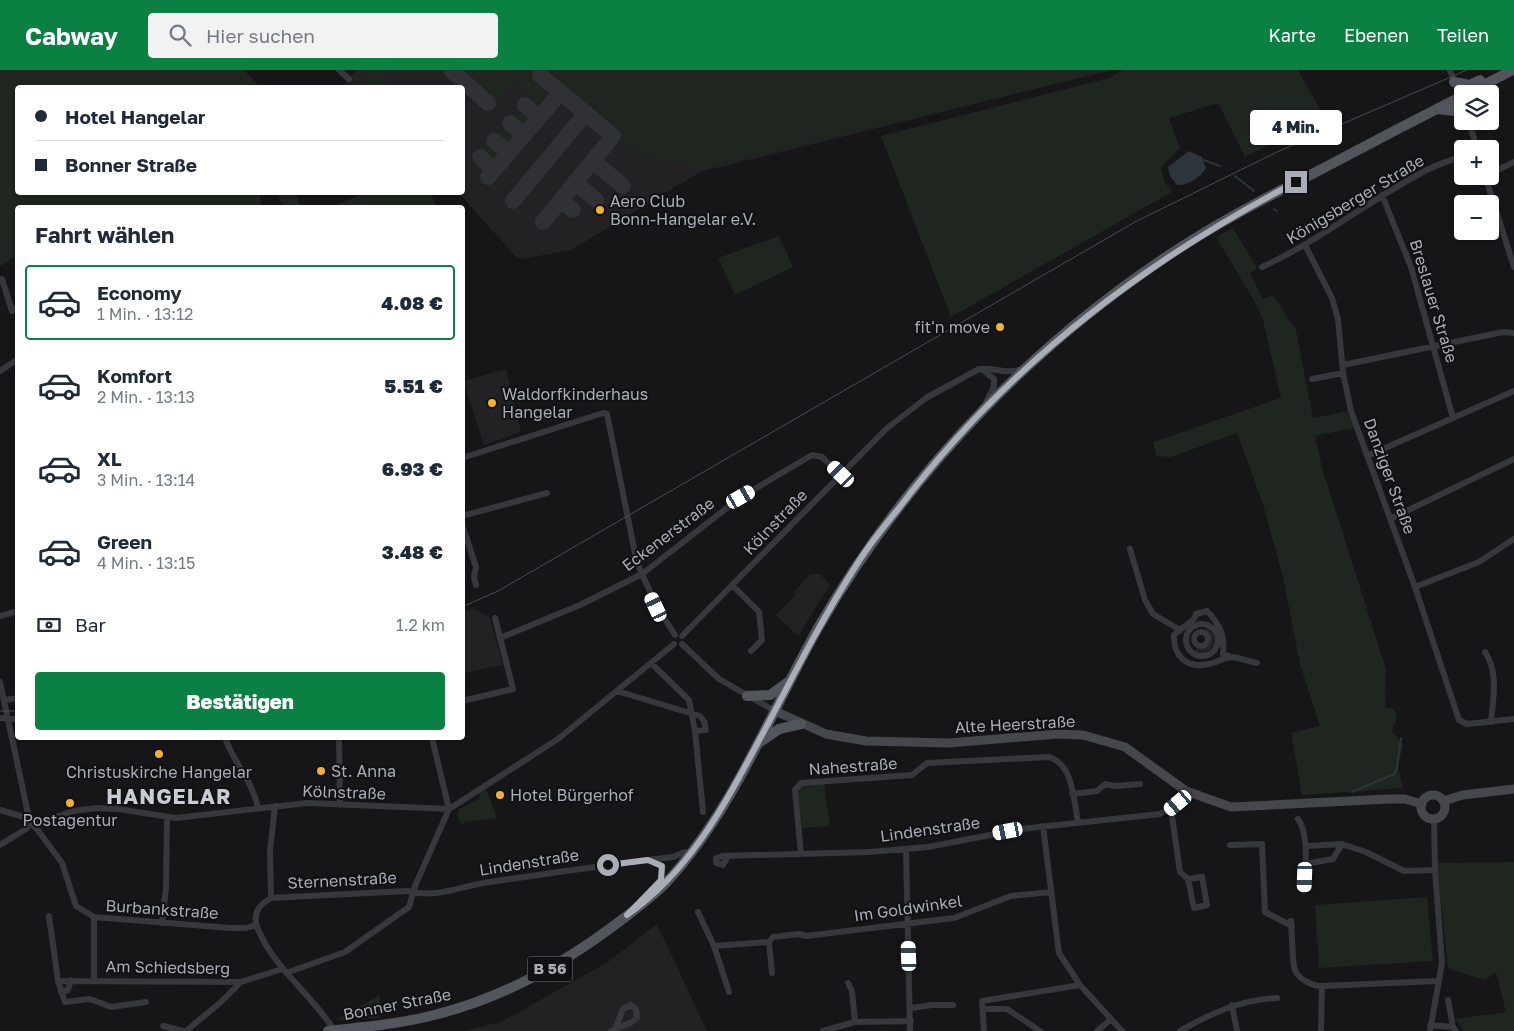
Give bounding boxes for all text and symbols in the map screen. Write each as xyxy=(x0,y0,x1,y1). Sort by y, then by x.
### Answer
search box xyxy=(148,13,498,58)
text: Cabway xyxy=(25,21,118,50)
icon: search xyxy=(166,21,194,49)
text: Hier suchen xyxy=(206,24,315,47)
text: Karte xyxy=(1269,24,1316,46)
text: Ebenen xyxy=(1344,24,1409,46)
text: Teilen xyxy=(1437,24,1489,46)
map controls xyxy=(1454,85,1499,240)
button: layers xyxy=(1454,85,1499,130)
text: Hotel Hangelar xyxy=(65,105,205,128)
callout: 4 Min. xyxy=(1250,109,1342,144)
text: 4 Min. xyxy=(1272,117,1320,137)
button: + xyxy=(1454,140,1499,185)
street label: Königsberger Straße xyxy=(1282,150,1428,248)
text: Bonner Straße xyxy=(65,153,197,176)
route end xyxy=(1285,171,1307,193)
place label: Aero Club Bonn-Hangelar e.V. xyxy=(610,191,756,229)
button: − xyxy=(1454,195,1499,240)
marker: Aero Club Bonn-Hangelar e.V. xyxy=(594,204,606,216)
text: Fahrt wählen xyxy=(35,221,174,248)
street label: Breslauer Straße xyxy=(1406,237,1462,365)
icon: car xyxy=(37,280,82,325)
text: Economy xyxy=(97,281,182,304)
text: 4.08 € xyxy=(381,291,443,314)
text: 1 Min. · 13:12 xyxy=(97,304,193,324)
place label: fit'n move xyxy=(915,317,990,337)
marker: fit'n move xyxy=(994,321,1006,333)
icon: car xyxy=(37,363,82,408)
text: Komfort xyxy=(97,364,172,387)
text: 5.51 € xyxy=(384,374,443,397)
place label: Waldorfkinderhaus Hangelar xyxy=(502,384,648,422)
text: 2 Min. · 13:13 xyxy=(97,387,195,407)
marker: Waldorfkinderhaus Hangelar xyxy=(486,397,498,409)
street label: Danziger Straße xyxy=(1360,415,1420,537)
icon: car xyxy=(37,446,82,491)
text: XL xyxy=(97,447,122,470)
text: 6.93 € xyxy=(382,457,443,480)
car xyxy=(824,458,857,490)
text: 3 Min. · 13:14 xyxy=(97,470,195,490)
car xyxy=(724,483,757,511)
street label: Kölnstraße xyxy=(739,485,811,559)
street label: Eckenerstraße xyxy=(618,493,718,575)
icon: car xyxy=(37,529,82,574)
text: Green xyxy=(97,530,152,553)
text: 3.48 € xyxy=(382,540,443,563)
text: 4 Min. · 13:15 xyxy=(97,553,195,573)
car xyxy=(642,590,669,624)
icon: cash xyxy=(35,611,63,639)
text: Bar xyxy=(75,613,106,636)
text: 1.2 km xyxy=(396,615,445,635)
button: Bestätigen xyxy=(35,672,445,730)
street label: Alte Heerstraße xyxy=(954,711,1076,737)
marker: Christuskirche Hangelar xyxy=(153,748,165,760)
street label: Nahestraße xyxy=(808,753,898,779)
place label: St. Anna xyxy=(331,761,396,781)
place label: Christuskirche Hangelar xyxy=(66,762,252,782)
marker: St. Anna xyxy=(315,765,327,777)
street label: Kölnstraße xyxy=(302,781,386,803)
district label: HANGELAR xyxy=(106,783,232,809)
place label: Hotel Bürgerhof xyxy=(510,785,634,805)
car xyxy=(1161,788,1194,818)
marker: Hotel Bürgerhof xyxy=(494,789,506,801)
marker: Postagentur xyxy=(64,797,76,809)
place label: Postagentur xyxy=(23,810,117,830)
street label: Lindenstraße xyxy=(879,812,981,846)
car xyxy=(991,821,1024,841)
street label: Lindenstraße xyxy=(478,844,580,880)
route start xyxy=(597,854,619,876)
car xyxy=(1296,862,1313,892)
street label: Sternenstraße xyxy=(287,867,397,893)
street label: Im Goldwinkel xyxy=(853,891,963,925)
street label: Burbankstraße xyxy=(105,895,219,923)
car xyxy=(900,941,917,971)
street label: Am Schiedsberg xyxy=(106,956,230,978)
road number: B 56 xyxy=(528,956,572,982)
street label: Bonner Straße xyxy=(341,984,453,1024)

